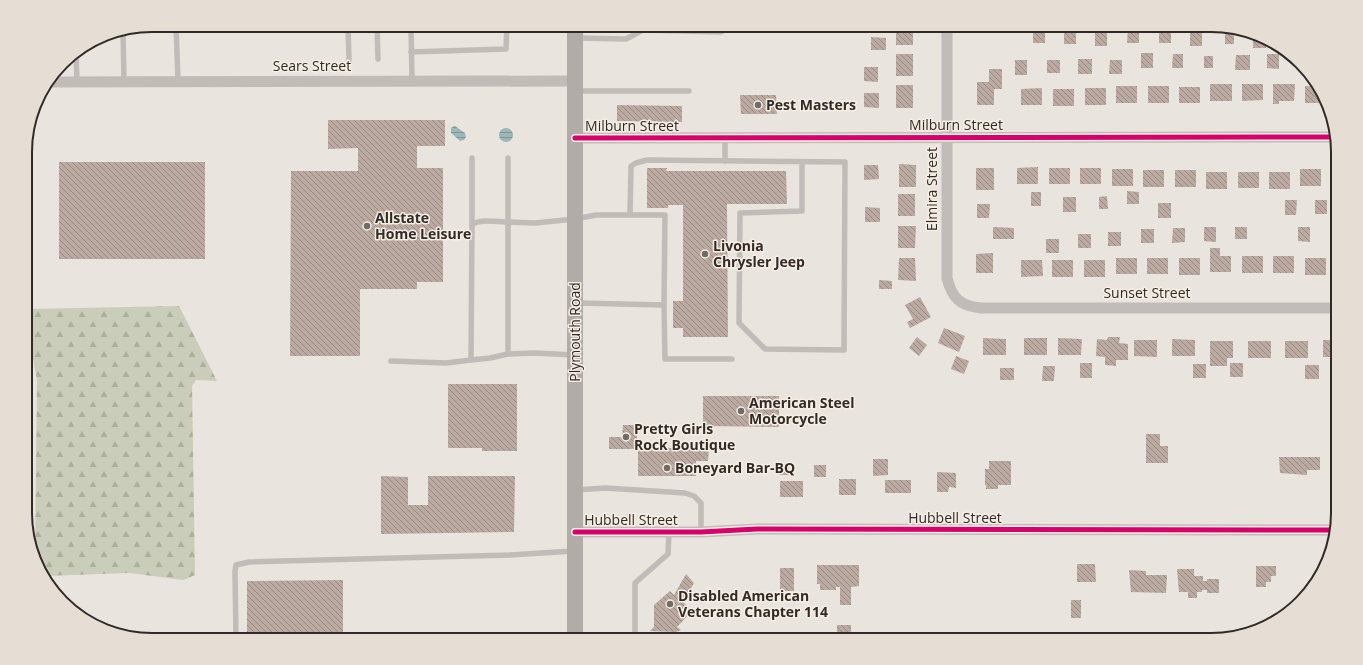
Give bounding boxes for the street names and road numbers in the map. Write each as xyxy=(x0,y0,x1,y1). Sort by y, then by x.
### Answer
street label: Sears Street xyxy=(273,56,351,75)
street label: Milburn Street xyxy=(909,115,1003,134)
street label: Milburn Street xyxy=(585,116,679,135)
street label: Elmira Street xyxy=(922,147,941,231)
street label: Plymouth Road xyxy=(565,282,584,382)
street label: Sunset Street xyxy=(1103,283,1191,302)
street label: Hubbell Street xyxy=(908,508,1002,527)
street label: Hubbell Street xyxy=(584,510,678,529)

